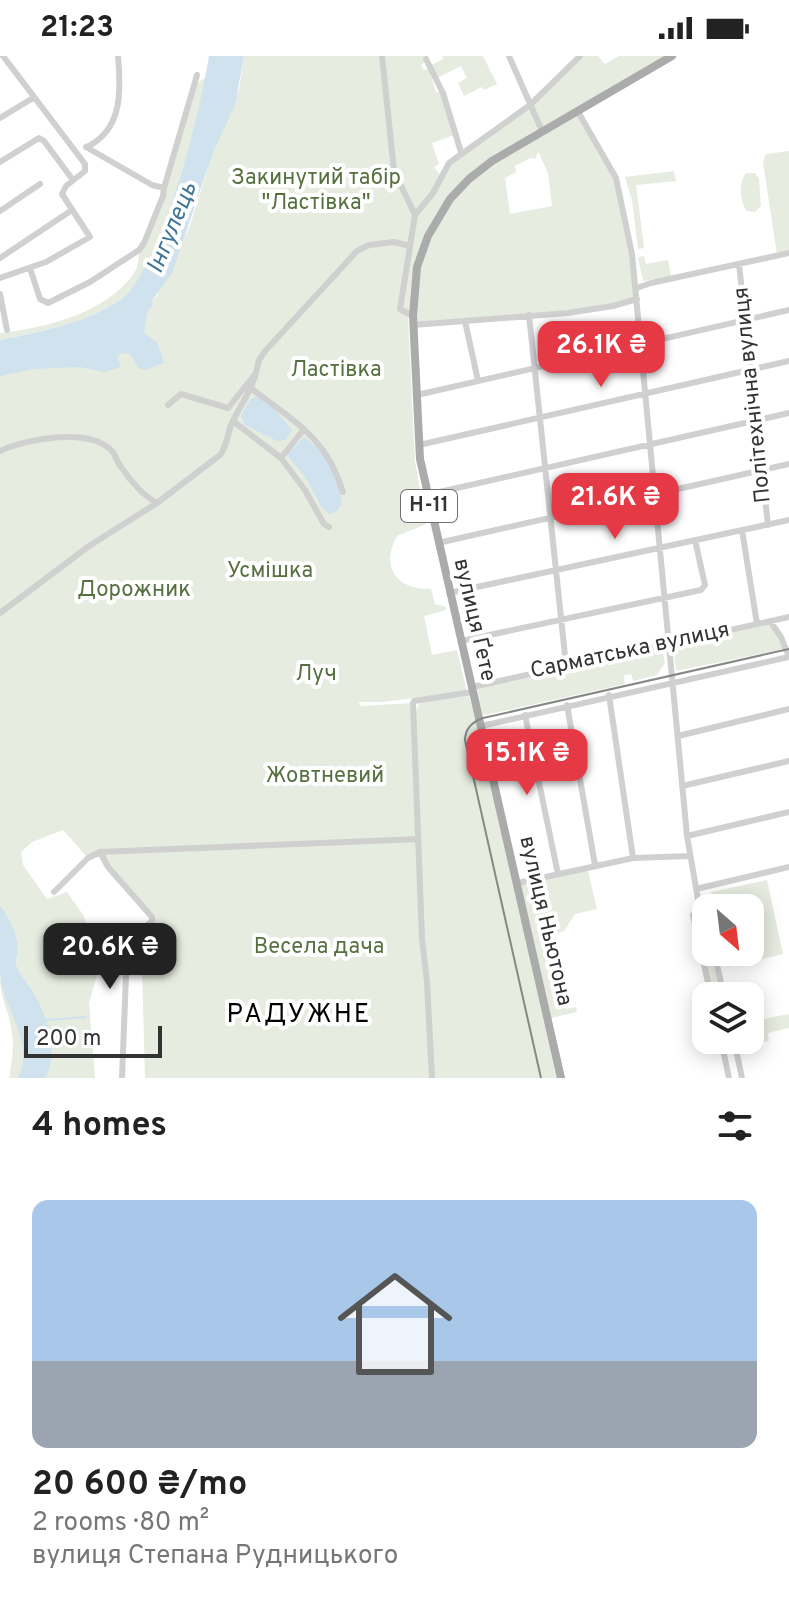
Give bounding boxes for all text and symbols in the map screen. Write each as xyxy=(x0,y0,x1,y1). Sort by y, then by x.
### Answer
text: 21:23 xyxy=(40,10,114,47)
park label: Закинутий табір "Ластівка" xyxy=(231,165,401,217)
water label: Інгулець xyxy=(141,178,205,278)
street label: Політехнічна вулиця xyxy=(728,286,778,504)
pin: 26.1K ₴ xyxy=(527,321,675,389)
text: 26.1K ₴ xyxy=(556,330,646,363)
park label: Ластівка xyxy=(290,357,382,384)
pin: 21.6K ₴ xyxy=(541,473,689,541)
text: 21.6K ₴ xyxy=(570,482,660,515)
road number: Н-11 xyxy=(401,490,457,522)
street label: вулиця Ґете xyxy=(447,556,502,684)
park label: Усмішка xyxy=(227,558,313,585)
park label: Дорожник xyxy=(77,577,191,604)
street label: Сарматська вулиця xyxy=(528,617,732,685)
park label: Луч xyxy=(295,661,337,688)
pin: 15.1K ₴ xyxy=(453,729,601,797)
text: 15.1K ₴ xyxy=(485,738,569,771)
park label: Жовтневий xyxy=(266,763,384,790)
street label: вулиця Ньютона xyxy=(512,834,578,1008)
north arrow xyxy=(692,894,764,966)
map controls xyxy=(692,894,764,1054)
pin: 20.6K ₴ xyxy=(36,923,184,991)
text: 20.6K ₴ xyxy=(61,932,159,965)
park label: Весела дача xyxy=(254,934,384,961)
button: layers xyxy=(692,982,764,1054)
district label: РАДУЖНЕ xyxy=(227,999,371,1032)
scale bar xyxy=(24,1022,162,1058)
text: 200 m xyxy=(36,1026,101,1053)
icon: filters xyxy=(713,1104,757,1148)
text: 4 homes xyxy=(32,1105,167,1148)
icon: home xyxy=(323,1252,467,1396)
text: 20 600 ₴/mo xyxy=(32,1464,247,1507)
text: 2 rooms · 80 m² xyxy=(32,1507,209,1540)
text: вулиця Степана Рудницького xyxy=(32,1540,398,1573)

